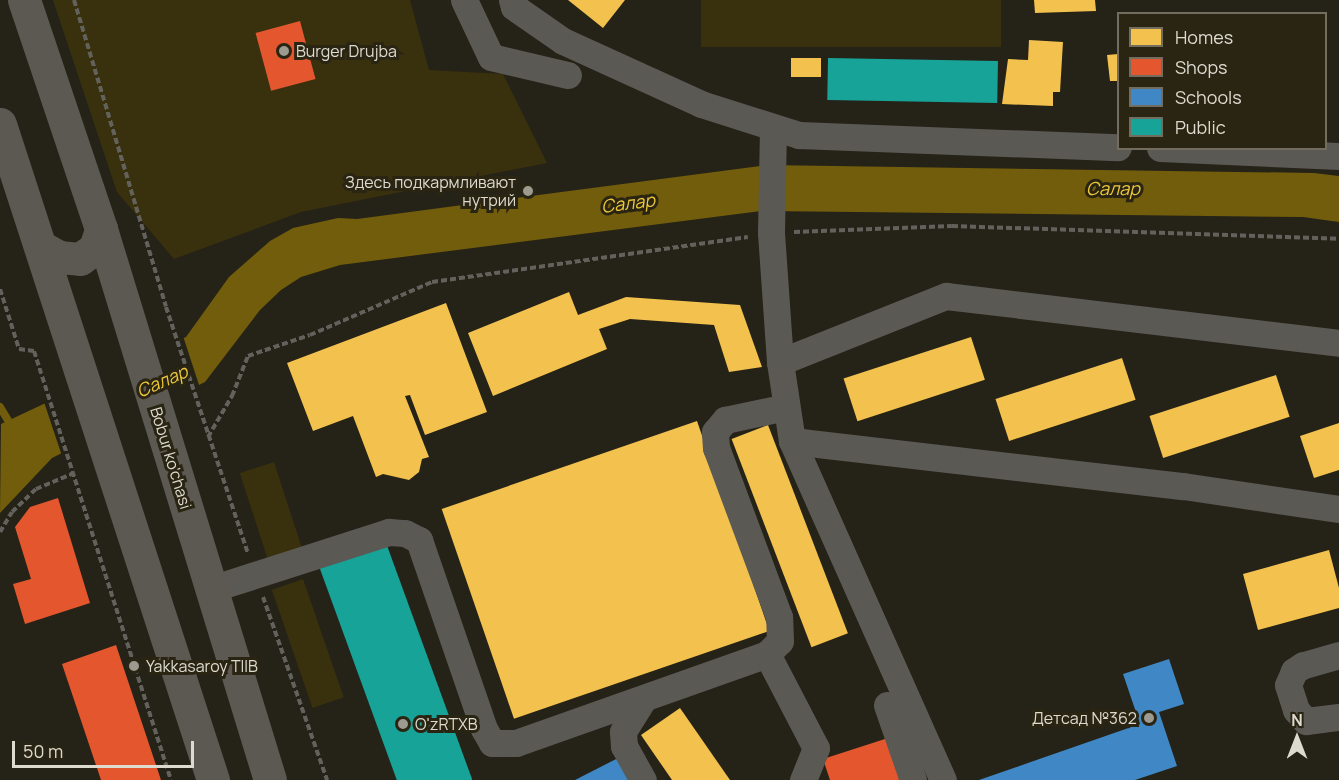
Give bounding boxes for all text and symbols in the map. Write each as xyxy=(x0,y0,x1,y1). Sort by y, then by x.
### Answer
legend xyxy=(1117,12,1327,150)
text: Homes xyxy=(1175,25,1233,49)
place label: Burger Drujba xyxy=(296,41,397,61)
marker: Burger Drujba xyxy=(277,44,291,58)
text: Shops xyxy=(1175,55,1227,79)
text: Schools xyxy=(1175,85,1242,109)
text: Public xyxy=(1175,115,1226,139)
place label: Здесь подкармливают нутрий xyxy=(345,172,516,210)
water label: Салар xyxy=(1086,177,1140,199)
marker: Здесь подкармливают нутрий xyxy=(521,184,535,198)
water label: Салар xyxy=(600,189,656,217)
water label: Салар xyxy=(133,360,191,402)
street label: Bobur ko'chasi xyxy=(146,405,196,511)
place label: Yakkasaroy TIIB xyxy=(146,656,258,676)
marker: Yakkasaroy TIIB xyxy=(127,659,141,673)
place label: Детсад №362 xyxy=(1032,708,1137,728)
north arrow xyxy=(1267,708,1327,768)
text: N xyxy=(1291,709,1303,731)
marker: Детсад №362 xyxy=(1142,711,1156,725)
place label: O'zRTXB xyxy=(415,714,478,734)
marker: O'zRTXB xyxy=(396,717,410,731)
scale bar xyxy=(15,729,196,767)
text: 50 m xyxy=(23,739,63,763)

